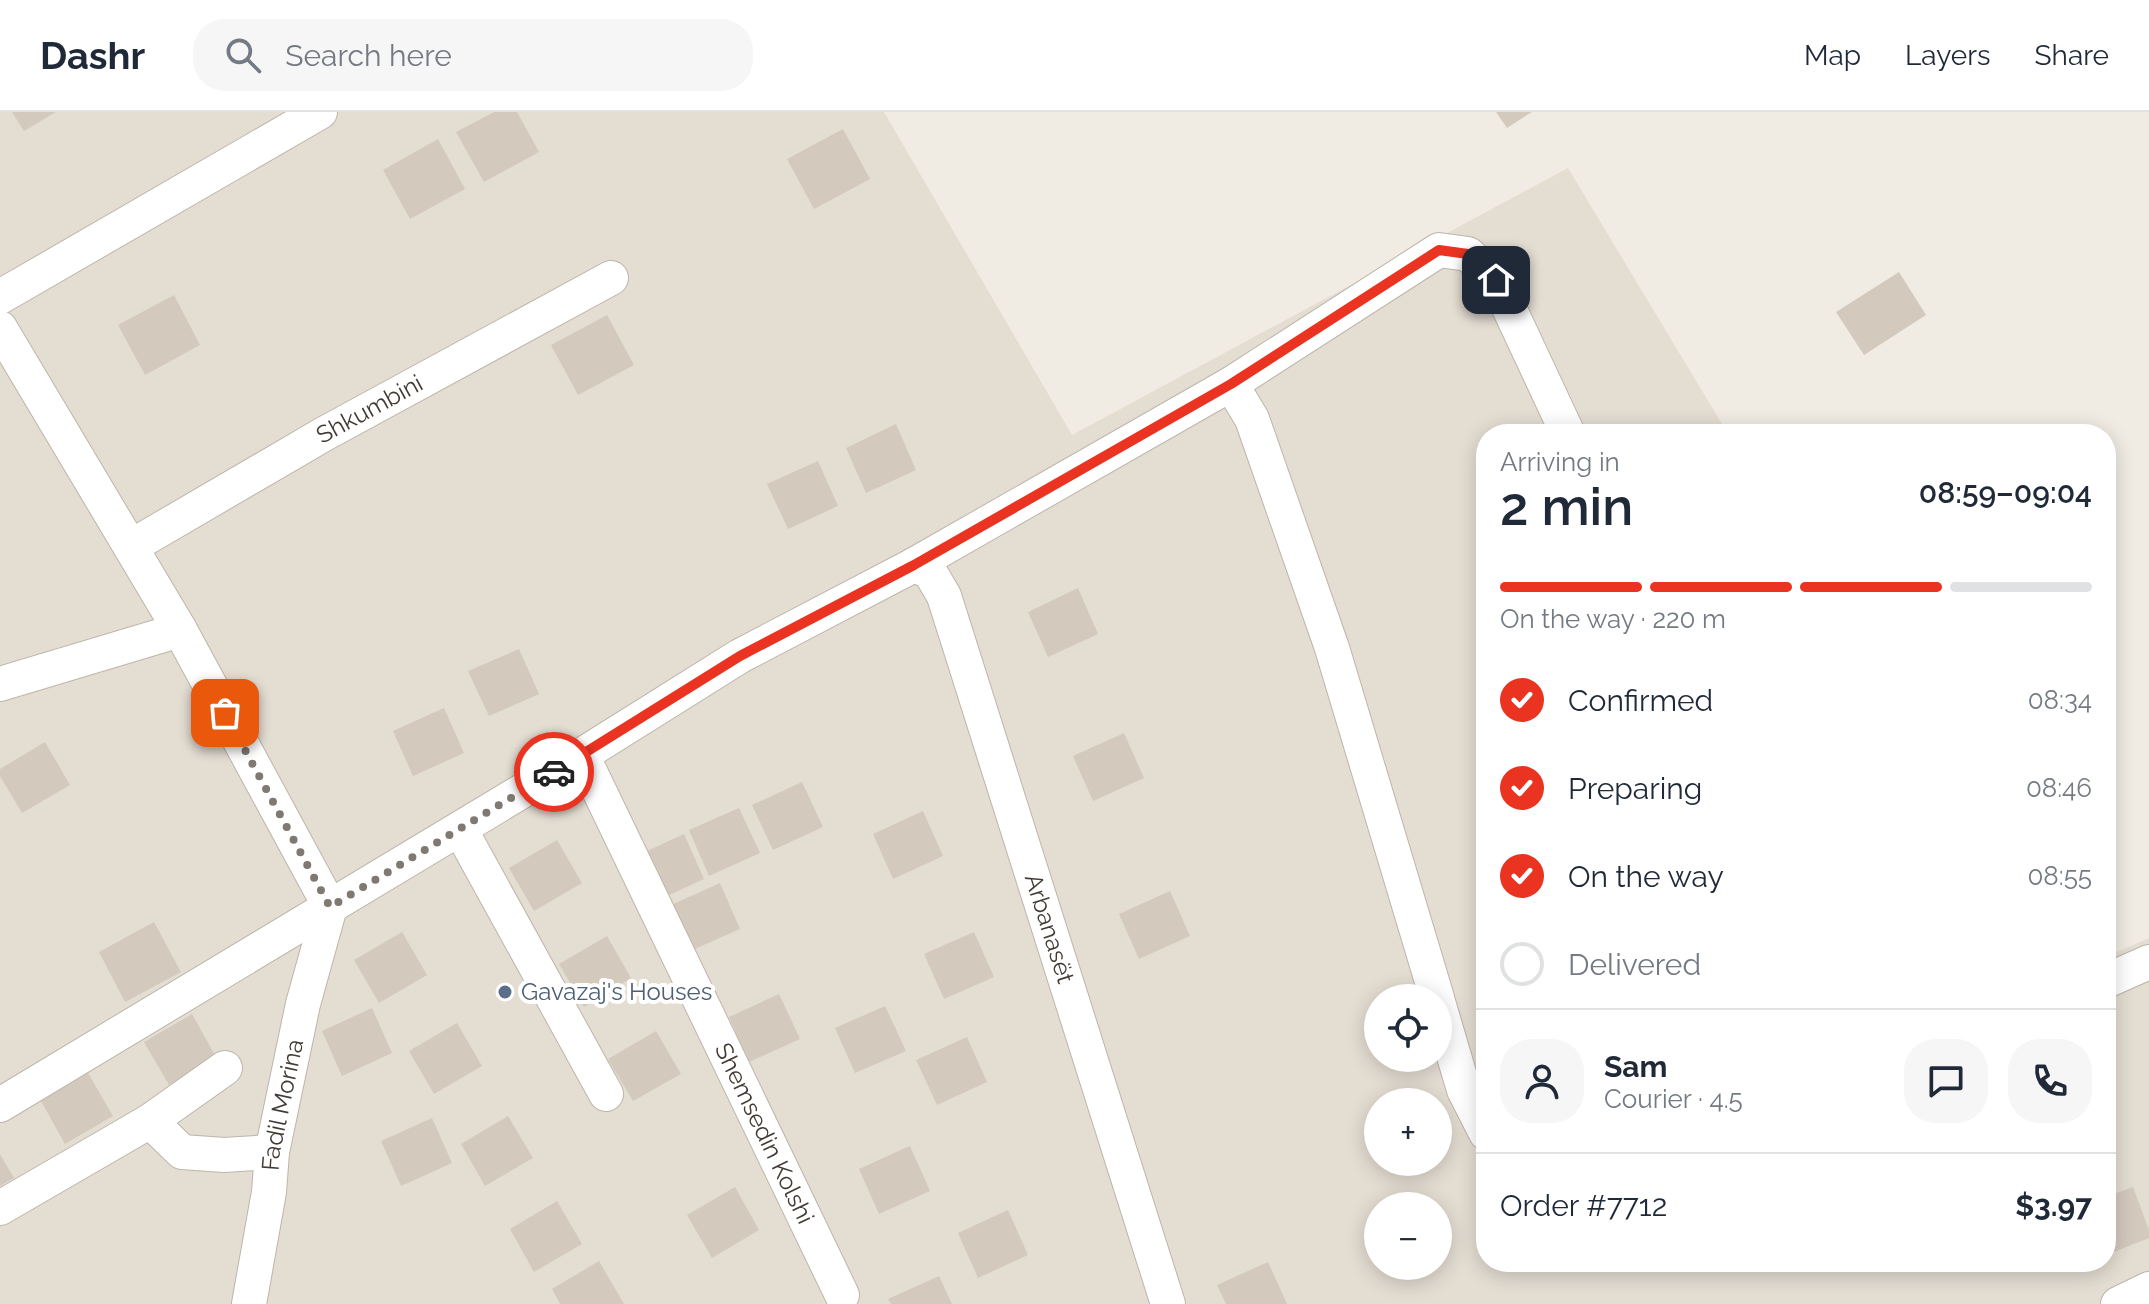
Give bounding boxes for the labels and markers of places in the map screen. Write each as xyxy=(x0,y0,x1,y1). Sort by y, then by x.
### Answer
pin xyxy=(1462,246,1530,314)
pin xyxy=(191,679,259,747)
place label: Gavazaj's Houses xyxy=(521,977,712,1006)
marker: Gavazaj's Houses xyxy=(496,983,514,1001)

